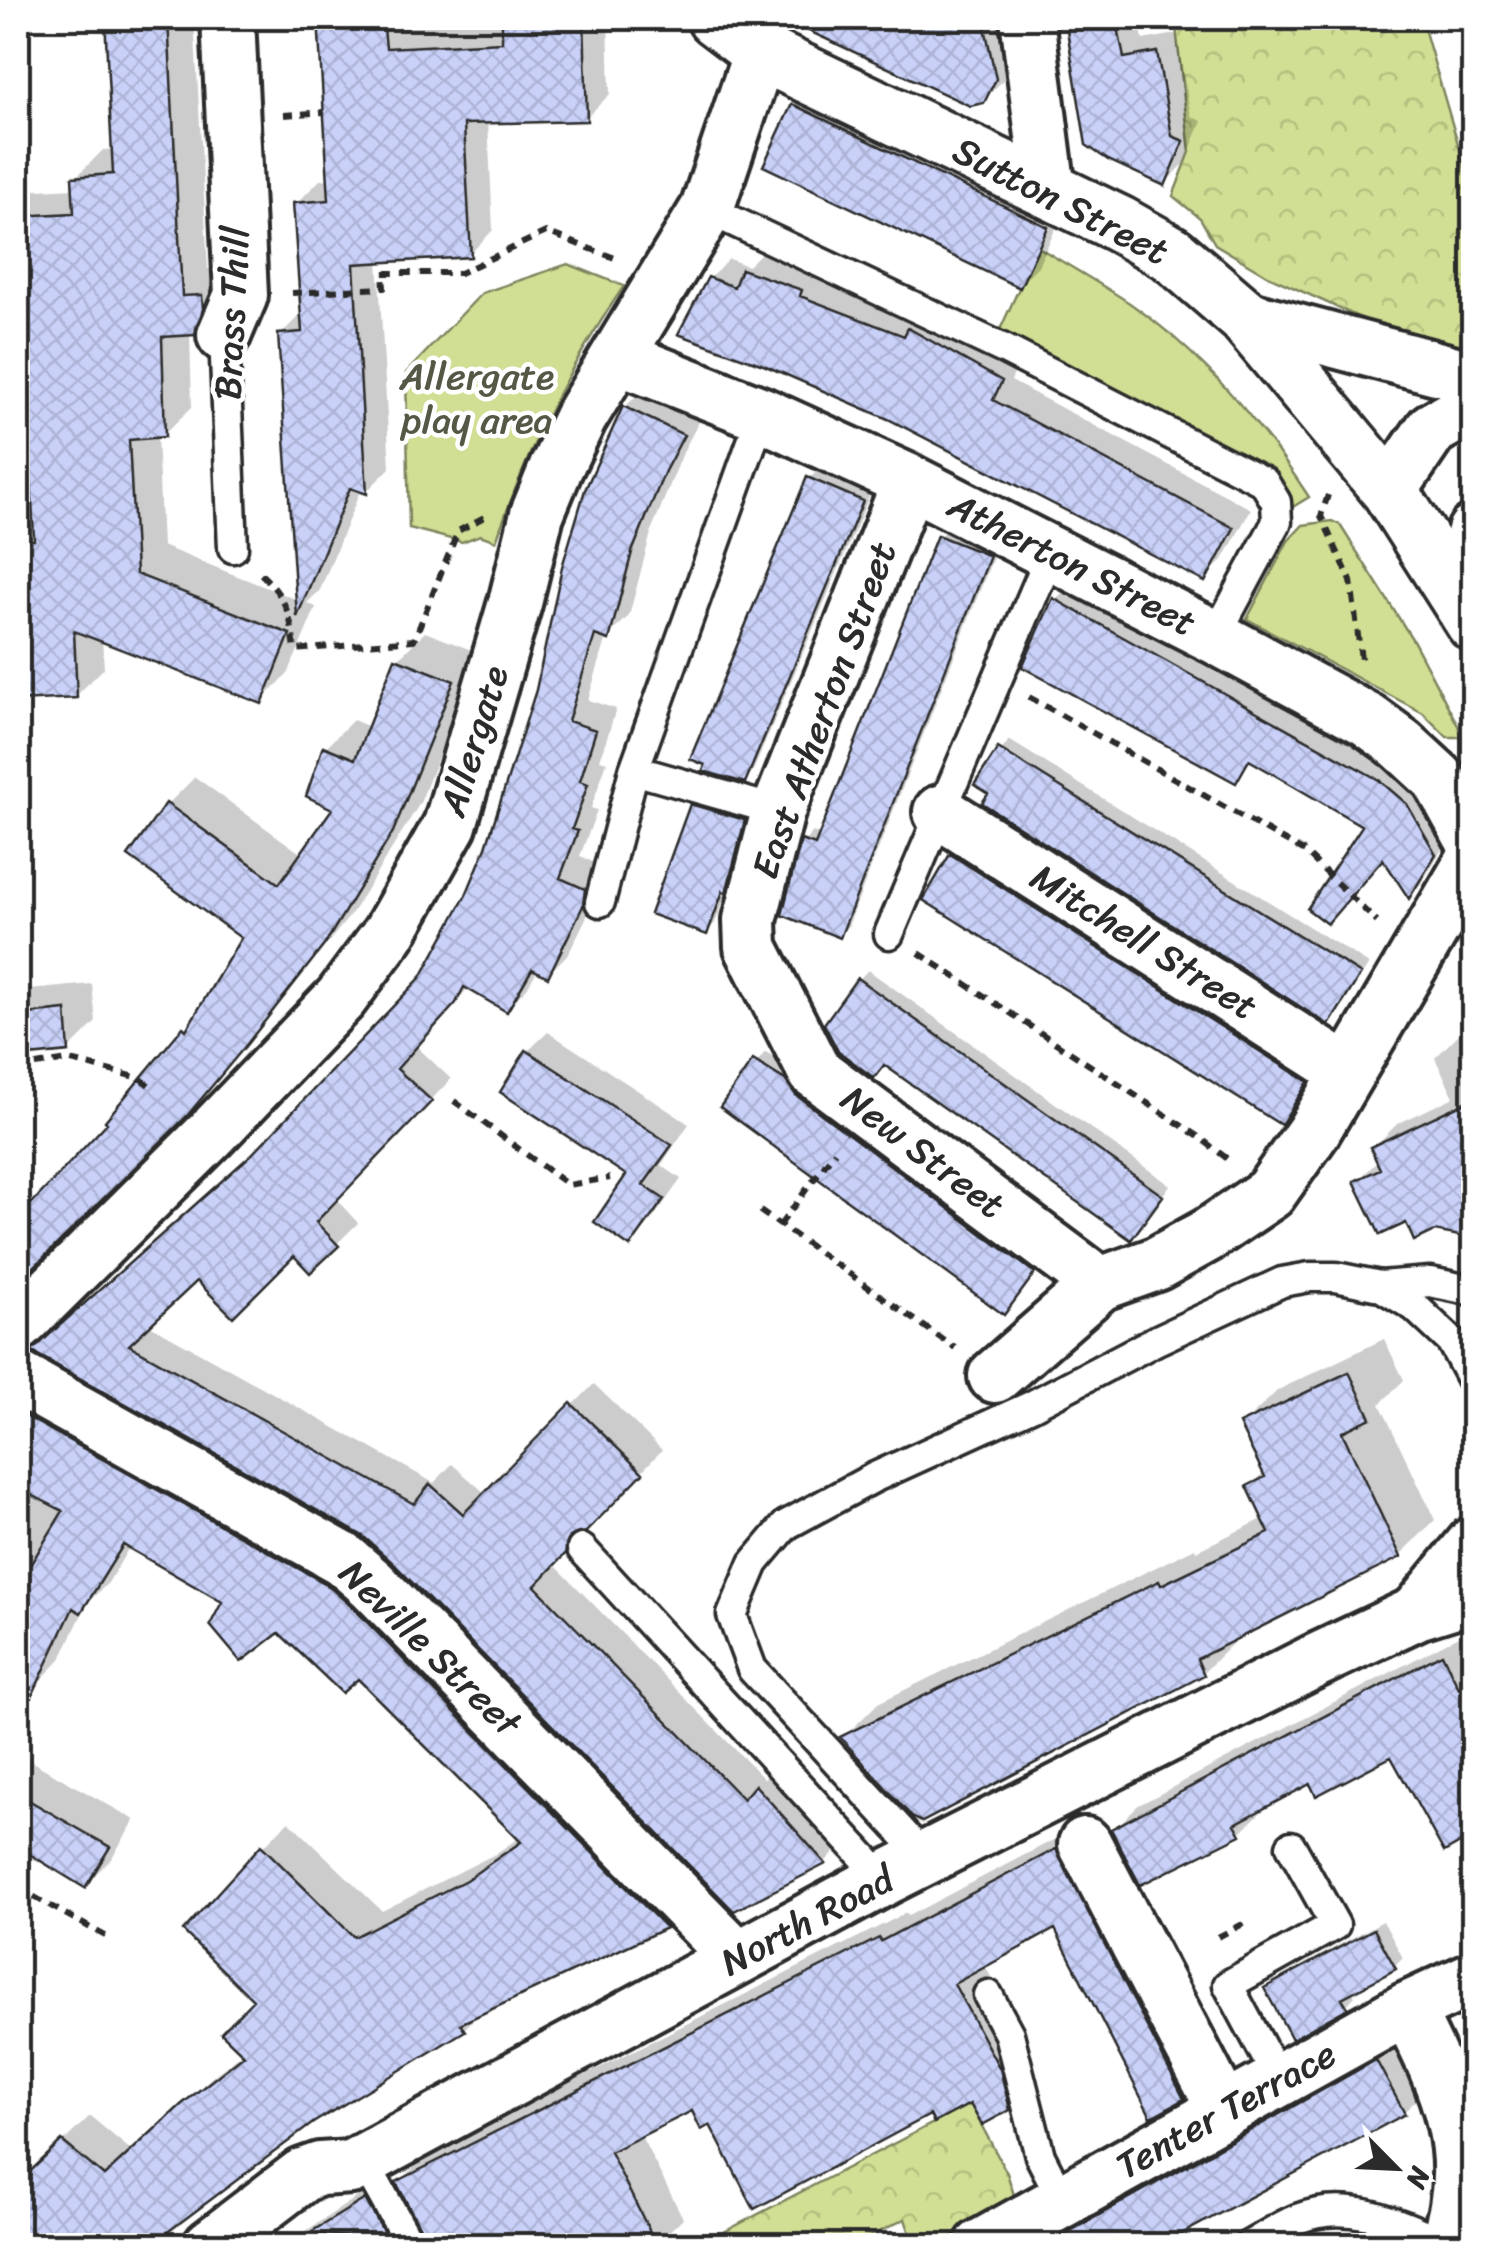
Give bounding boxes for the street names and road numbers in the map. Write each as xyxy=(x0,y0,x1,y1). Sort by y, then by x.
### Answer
street label: Sutton Street xyxy=(941,118,1181,284)
street label: Brass Thill xyxy=(194,223,270,402)
street label: Atherton Street xyxy=(935,472,1208,656)
street label: East Atherton Street xyxy=(732,532,916,888)
street label: Allergate xyxy=(419,657,529,826)
street label: Mitchell Street xyxy=(1017,845,1271,1039)
street label: New Street xyxy=(826,1067,1020,1237)
street label: Neville Street xyxy=(322,1543,539,1755)
street label: North Road xyxy=(708,1846,909,1995)
street label: Tenter Terrace xyxy=(1103,2022,1349,2198)

